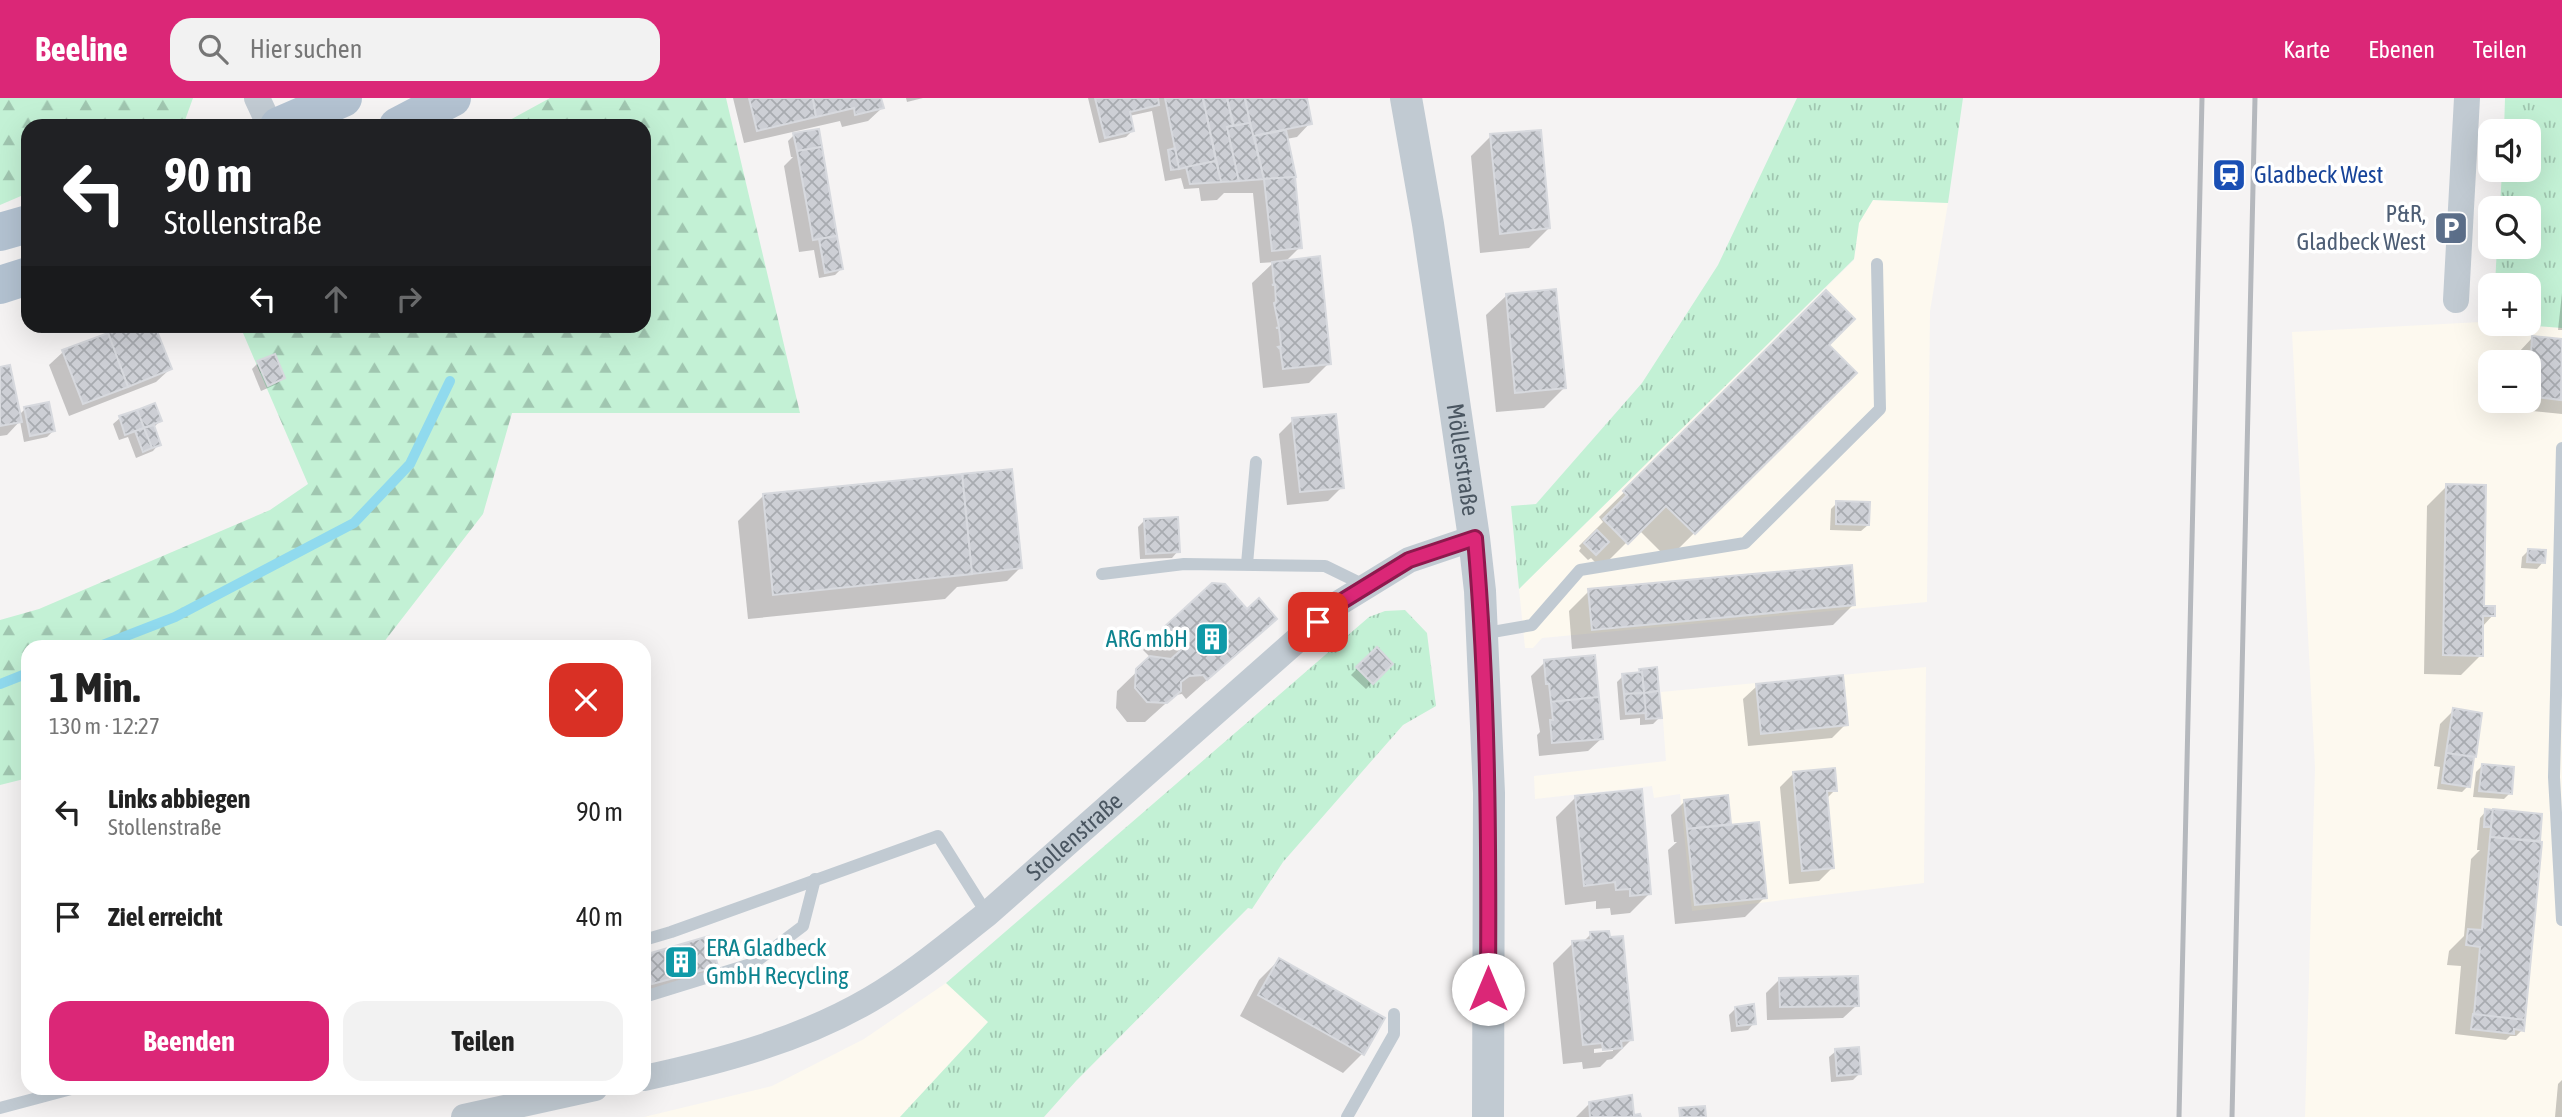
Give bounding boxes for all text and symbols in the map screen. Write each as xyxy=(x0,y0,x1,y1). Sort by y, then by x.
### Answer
search box xyxy=(170,18,660,81)
text: Beeline xyxy=(35,30,128,68)
icon: search xyxy=(194,30,232,68)
text: Hier suchen xyxy=(250,34,362,64)
text: Karte xyxy=(2283,36,2330,63)
text: Ebenen xyxy=(2368,36,2435,63)
text: Teilen xyxy=(2473,36,2527,63)
map controls xyxy=(2478,119,2541,413)
button: sound xyxy=(2478,119,2541,182)
text: 90 m xyxy=(164,146,252,202)
icon: left xyxy=(49,147,140,238)
station icon: Gladbeck West xyxy=(2210,156,2248,194)
place label: Gladbeck West xyxy=(2254,161,2384,188)
button: search xyxy=(2478,196,2541,259)
place label: P&R, Gladbeck West xyxy=(2297,200,2426,255)
text: Stollenstraße xyxy=(164,204,322,241)
parking icon: P&R, Gladbeck West xyxy=(2432,209,2470,247)
button: + xyxy=(2478,273,2541,336)
icon: left xyxy=(244,280,282,318)
icon: ahead xyxy=(317,280,355,318)
icon: right xyxy=(390,280,428,318)
button: − xyxy=(2478,350,2541,413)
street label: Möllerstraße xyxy=(1441,402,1485,517)
pin xyxy=(1288,592,1348,652)
icon: arrive xyxy=(1299,603,1337,641)
building icon: ARG mbH xyxy=(1193,620,1231,658)
place label: ARG mbH xyxy=(1106,625,1188,652)
text: 1 Min. xyxy=(49,663,140,711)
button: close xyxy=(549,663,623,737)
text: 130 m · 12:27 xyxy=(49,713,160,739)
text: Links abbiegen xyxy=(108,784,250,814)
street label: Stollenstraße xyxy=(1021,787,1127,886)
icon: left xyxy=(49,793,87,831)
text: 90 m xyxy=(576,797,623,827)
text: Stollenstraße xyxy=(108,814,221,840)
icon: arrive xyxy=(49,898,87,936)
text: Ziel erreicht xyxy=(108,902,223,932)
text: 40 m xyxy=(576,902,623,932)
place label: ERA Gladbeck GmbH Recycling xyxy=(706,934,849,989)
building icon: ERA Gladbeck GmbH Recycling xyxy=(662,943,700,981)
position arrow xyxy=(1451,952,1525,1026)
button: Beenden xyxy=(49,1001,329,1081)
button: Teilen xyxy=(343,1001,623,1081)

